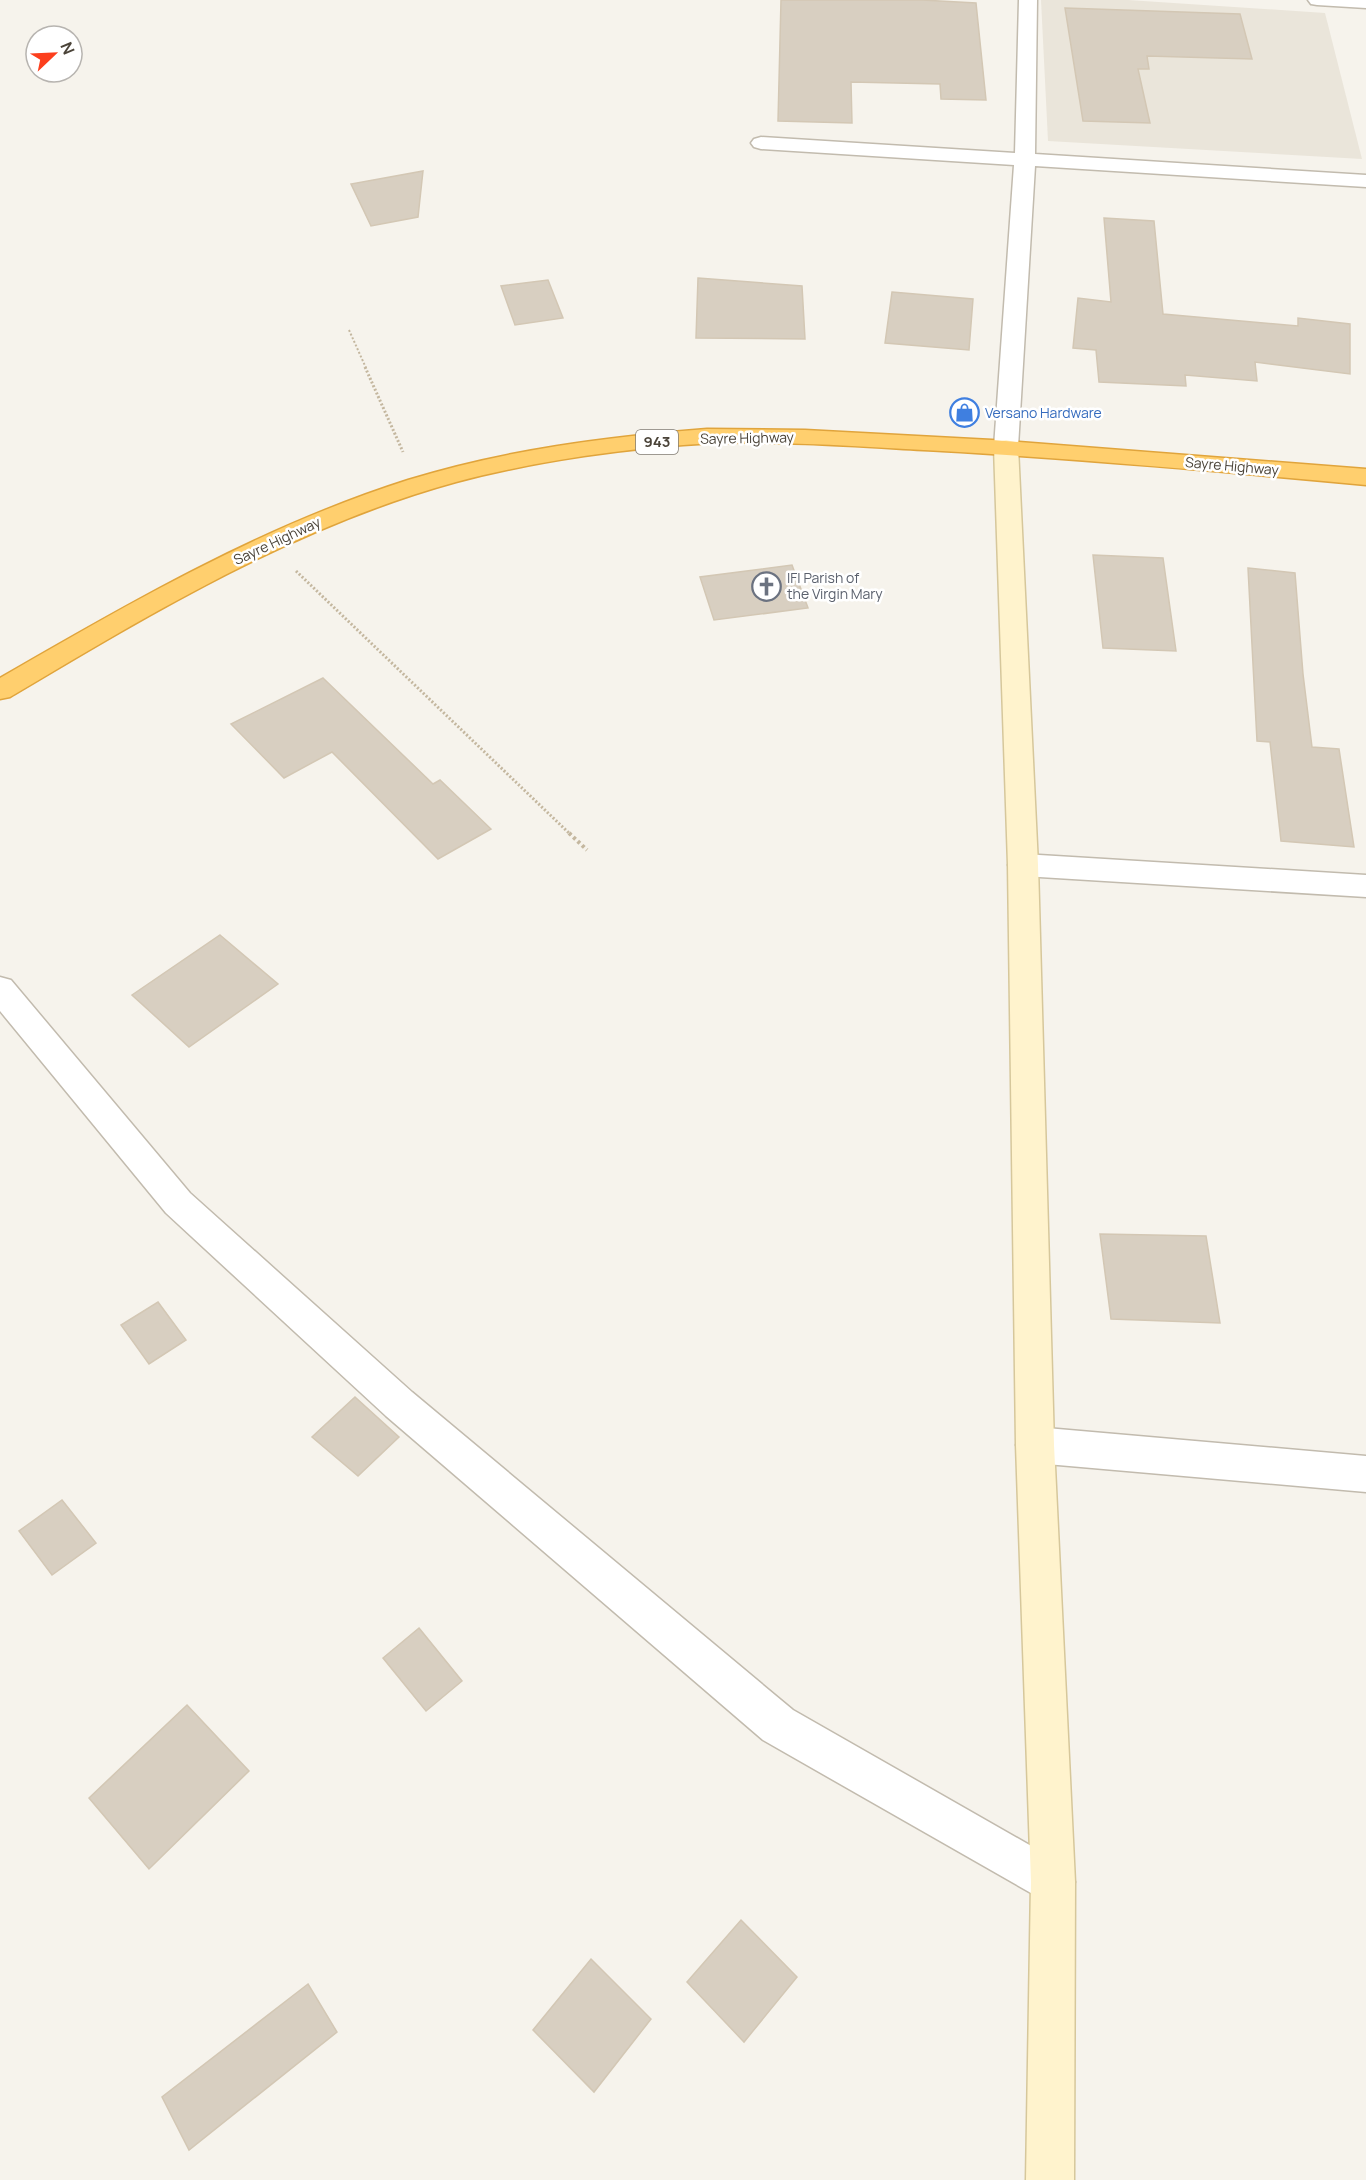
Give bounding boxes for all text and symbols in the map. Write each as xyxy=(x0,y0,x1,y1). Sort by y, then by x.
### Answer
north arrow xyxy=(24,24,84,84)
text: N xyxy=(55,39,80,58)
shop icon: Versano Hardware xyxy=(948,397,980,429)
place label: Versano Hardware xyxy=(985,403,1102,422)
street label: Sayre Highway xyxy=(700,427,795,448)
road number: 943 xyxy=(636,430,678,454)
street label: Sayre Highway xyxy=(1184,452,1280,479)
street label: Sayre Highway xyxy=(230,512,324,569)
place label: IFI Parish of the Virgin Mary xyxy=(787,568,883,603)
church icon: IFI Parish of the Virgin Mary xyxy=(750,570,782,602)

